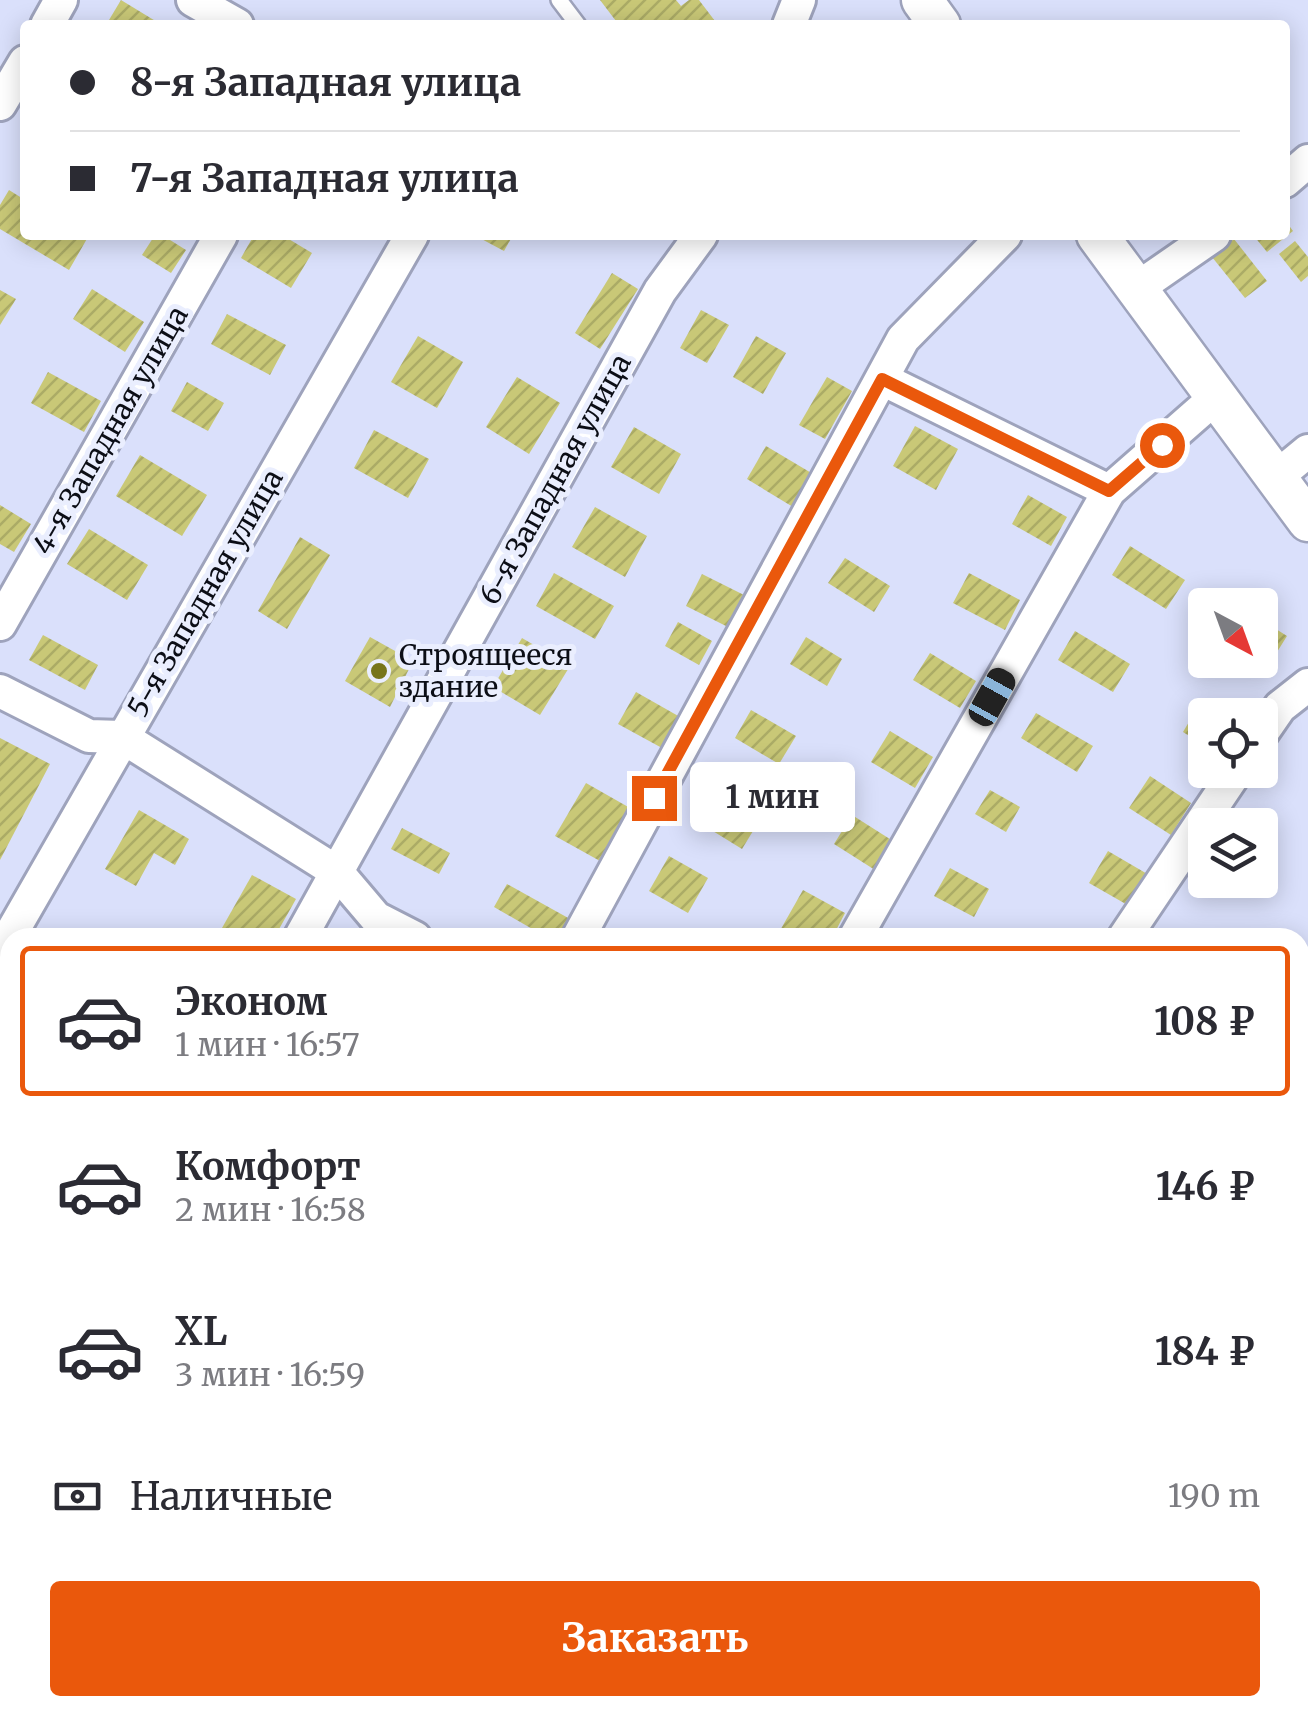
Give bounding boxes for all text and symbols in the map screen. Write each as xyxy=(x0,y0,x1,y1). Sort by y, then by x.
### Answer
text: 8-я Западная улица xyxy=(130,59,521,106)
text: 7-я Западная улица xyxy=(130,155,519,202)
street label: 4-я Западная улица xyxy=(24,300,196,560)
street label: 6-я Западная улица xyxy=(471,347,639,611)
route start xyxy=(1140,423,1185,468)
street label: 5-я Западная улица xyxy=(119,463,291,723)
north arrow xyxy=(1188,588,1278,678)
map controls xyxy=(1188,588,1278,898)
place label: Строящееся здание xyxy=(399,637,572,705)
marker: Строящееся здание xyxy=(368,660,390,682)
car xyxy=(964,663,1020,731)
button: locate xyxy=(1188,698,1278,788)
callout: 1 мин xyxy=(689,763,854,833)
route end xyxy=(632,776,677,821)
text: 1 мин xyxy=(725,777,820,817)
button: layers xyxy=(1188,808,1278,898)
icon: car xyxy=(55,976,145,1066)
text: Эконом xyxy=(175,978,328,1025)
text: 108 ₽ xyxy=(1154,998,1255,1045)
text: 1 мин · 16:57 xyxy=(175,1025,360,1065)
icon: car xyxy=(55,1141,145,1231)
text: Комфорт xyxy=(175,1143,361,1190)
text: 146 ₽ xyxy=(1156,1163,1255,1210)
text: 2 мин · 16:58 xyxy=(175,1190,366,1230)
icon: car xyxy=(55,1306,145,1396)
text: XL xyxy=(175,1308,227,1355)
text: 184 ₽ xyxy=(1155,1328,1255,1375)
text: 3 мин · 16:59 xyxy=(175,1355,365,1395)
icon: cash xyxy=(50,1469,105,1524)
text: Наличные xyxy=(130,1473,332,1520)
text: 190 m xyxy=(1168,1476,1260,1516)
button: Заказать xyxy=(50,1581,1260,1696)

